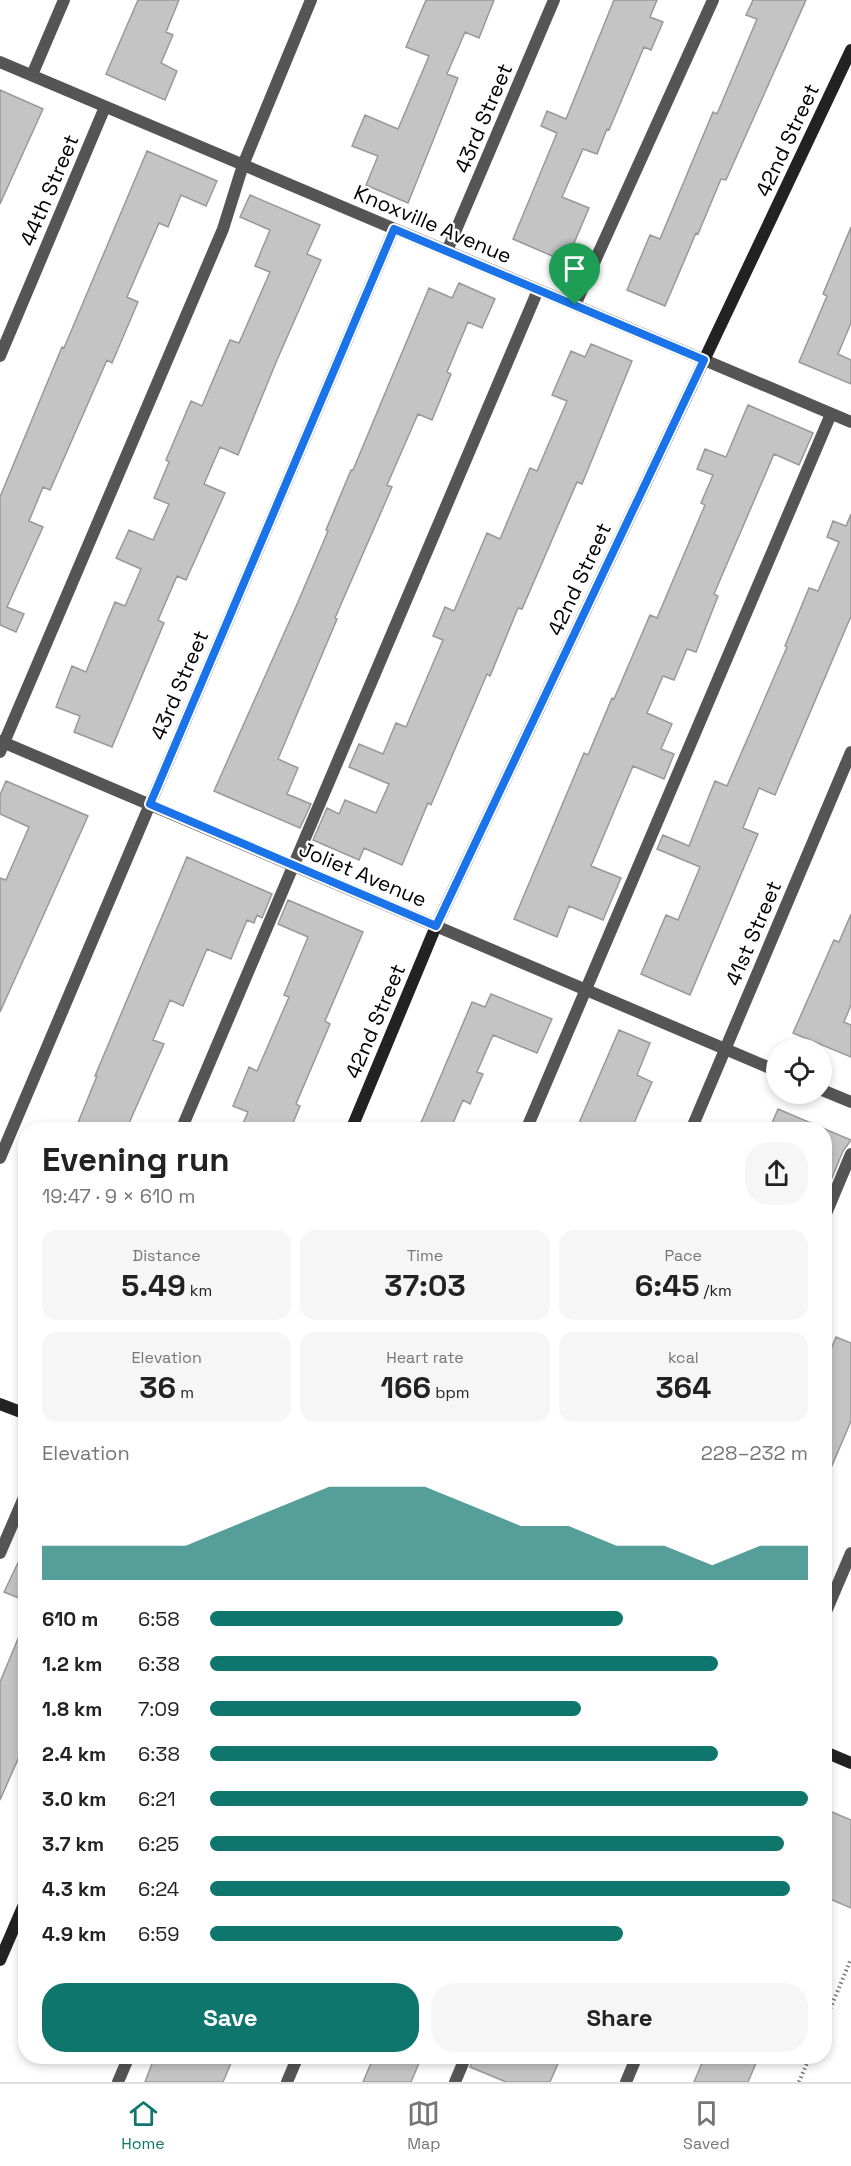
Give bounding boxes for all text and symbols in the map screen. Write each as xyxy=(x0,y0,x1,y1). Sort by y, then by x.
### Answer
street label: 43rd Street xyxy=(448,59,518,177)
street label: 42nd Street xyxy=(749,79,825,201)
street label: 44th Street xyxy=(13,130,85,250)
street label: Knoxville Avenue xyxy=(350,179,516,269)
pin xyxy=(549,243,600,305)
icon: arrive xyxy=(558,252,591,285)
street label: 42nd Street xyxy=(541,518,617,640)
street label: 43rd Street xyxy=(144,626,214,744)
street label: Joliet Avenue xyxy=(295,835,431,913)
street label: 41st Street xyxy=(719,876,787,990)
street label: 42nd Street xyxy=(339,960,411,1082)
map controls xyxy=(766,1038,832,1104)
button: locate xyxy=(766,1038,832,1104)
text: Evening run xyxy=(42,1139,230,1181)
button: share xyxy=(745,1142,808,1205)
text: 19:47 · 9 × 610 m xyxy=(42,1183,195,1209)
text: Distance xyxy=(133,1245,201,1266)
text: Time xyxy=(407,1245,443,1266)
text: Pace xyxy=(665,1245,702,1266)
text: 5.49 xyxy=(121,1266,186,1305)
text: 37:03 xyxy=(384,1266,466,1305)
text: 6:45 xyxy=(635,1266,699,1305)
text: km xyxy=(186,1280,212,1301)
text: /km xyxy=(699,1280,732,1301)
text: Elevation xyxy=(132,1347,202,1368)
text: Heart rate xyxy=(386,1347,464,1368)
text: kcal xyxy=(668,1347,699,1368)
text: 36 xyxy=(139,1368,176,1407)
text: 166 xyxy=(380,1368,431,1407)
text: 364 xyxy=(655,1368,711,1407)
text: m xyxy=(176,1382,194,1403)
text: bpm xyxy=(431,1382,470,1403)
text: Elevation xyxy=(42,1440,130,1466)
text: 228–232 m xyxy=(701,1440,808,1466)
text: 610 m xyxy=(42,1606,98,1632)
text: 6:58 xyxy=(138,1606,180,1632)
text: 1.2 km xyxy=(42,1651,102,1677)
text: 6:38 xyxy=(138,1651,180,1677)
text: 1.8 km xyxy=(42,1696,102,1722)
text: 7:09 xyxy=(138,1696,179,1722)
text: 2.4 km xyxy=(42,1741,106,1767)
text: 6:38 xyxy=(138,1741,180,1767)
text: 3.0 km xyxy=(42,1786,106,1812)
text: 6:21 xyxy=(138,1786,176,1812)
text: 3.7 km xyxy=(42,1831,104,1857)
text: 6:25 xyxy=(138,1831,179,1857)
text: 4.3 km xyxy=(42,1876,106,1902)
text: 6:24 xyxy=(138,1876,179,1902)
text: 4.9 km xyxy=(42,1921,106,1947)
text: 6:59 xyxy=(138,1921,180,1947)
button: Save xyxy=(42,1983,419,2052)
button: Share xyxy=(431,1983,808,2052)
tab: Home xyxy=(121,2097,165,2154)
tab: Map xyxy=(407,2097,441,2154)
tab: Saved xyxy=(683,2097,730,2154)

